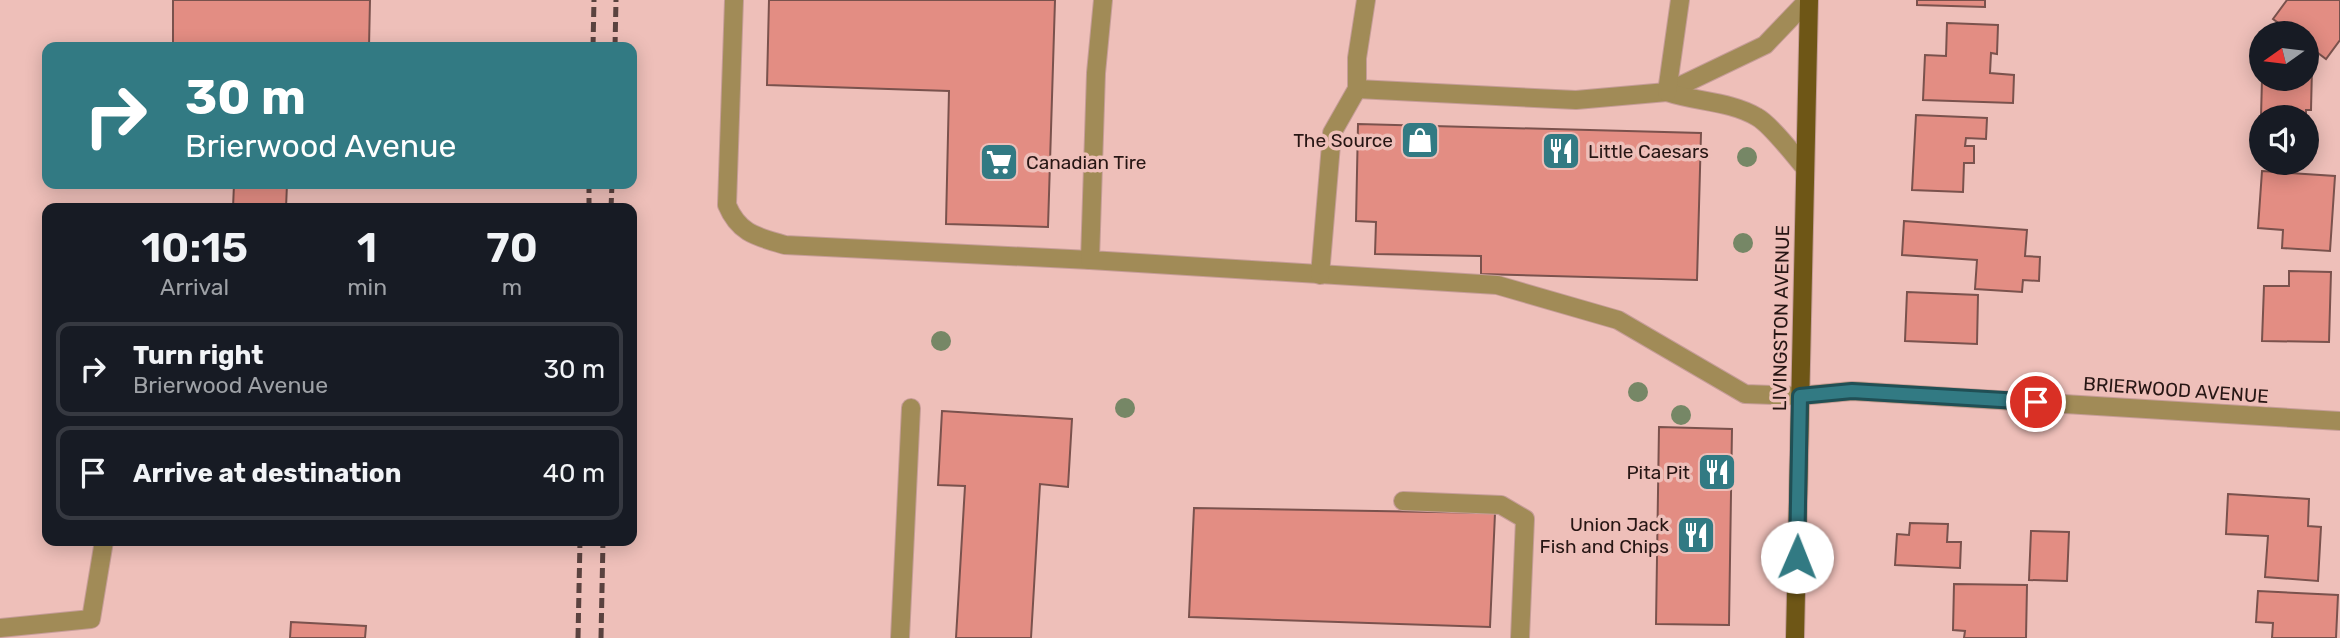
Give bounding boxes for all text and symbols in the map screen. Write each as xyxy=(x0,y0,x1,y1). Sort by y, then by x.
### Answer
north arrow xyxy=(2249,21,2319,91)
map controls xyxy=(2249,21,2319,175)
text: 30 m xyxy=(185,68,306,126)
icon: right xyxy=(70,70,161,161)
button: sound xyxy=(2249,105,2319,175)
shop icon: The Source xyxy=(1399,119,1441,161)
text: Brierwood Avenue xyxy=(185,127,456,165)
place label: The Source xyxy=(1293,129,1393,152)
restaurant icon: Little Caesars xyxy=(1540,130,1582,172)
place label: Little Caesars xyxy=(1588,140,1709,163)
supermarket icon: Canadian Tire xyxy=(978,141,1020,183)
place label: Canadian Tire xyxy=(1026,151,1146,174)
text: 10:15 xyxy=(141,223,248,273)
text: 1 xyxy=(357,223,377,273)
text: 70 xyxy=(486,223,538,273)
street label: LIVINGSTON AVENUE xyxy=(1768,225,1794,411)
text: Arrival xyxy=(160,273,229,301)
text: min xyxy=(347,273,387,301)
text: m xyxy=(502,273,522,301)
text: Turn right xyxy=(133,340,263,371)
icon: right xyxy=(74,350,112,388)
text: 30 m xyxy=(543,354,605,385)
text: Brierwood Avenue xyxy=(133,371,328,399)
pin xyxy=(2006,372,2066,432)
street label: BRIERWOOD AVENUE xyxy=(2082,372,2270,408)
icon: arrive xyxy=(2017,383,2055,421)
restaurant icon: Pita Pit xyxy=(1696,451,1738,493)
icon: arrive xyxy=(74,454,112,492)
text: Arrive at destination xyxy=(133,458,401,489)
text: 40 m xyxy=(543,458,605,489)
place label: Pita Pit xyxy=(1626,461,1691,484)
place label: Union Jack Fish and Chips xyxy=(1540,513,1669,558)
restaurant icon: Union Jack Fish and Chips xyxy=(1675,514,1717,556)
position arrow xyxy=(1760,520,1834,594)

